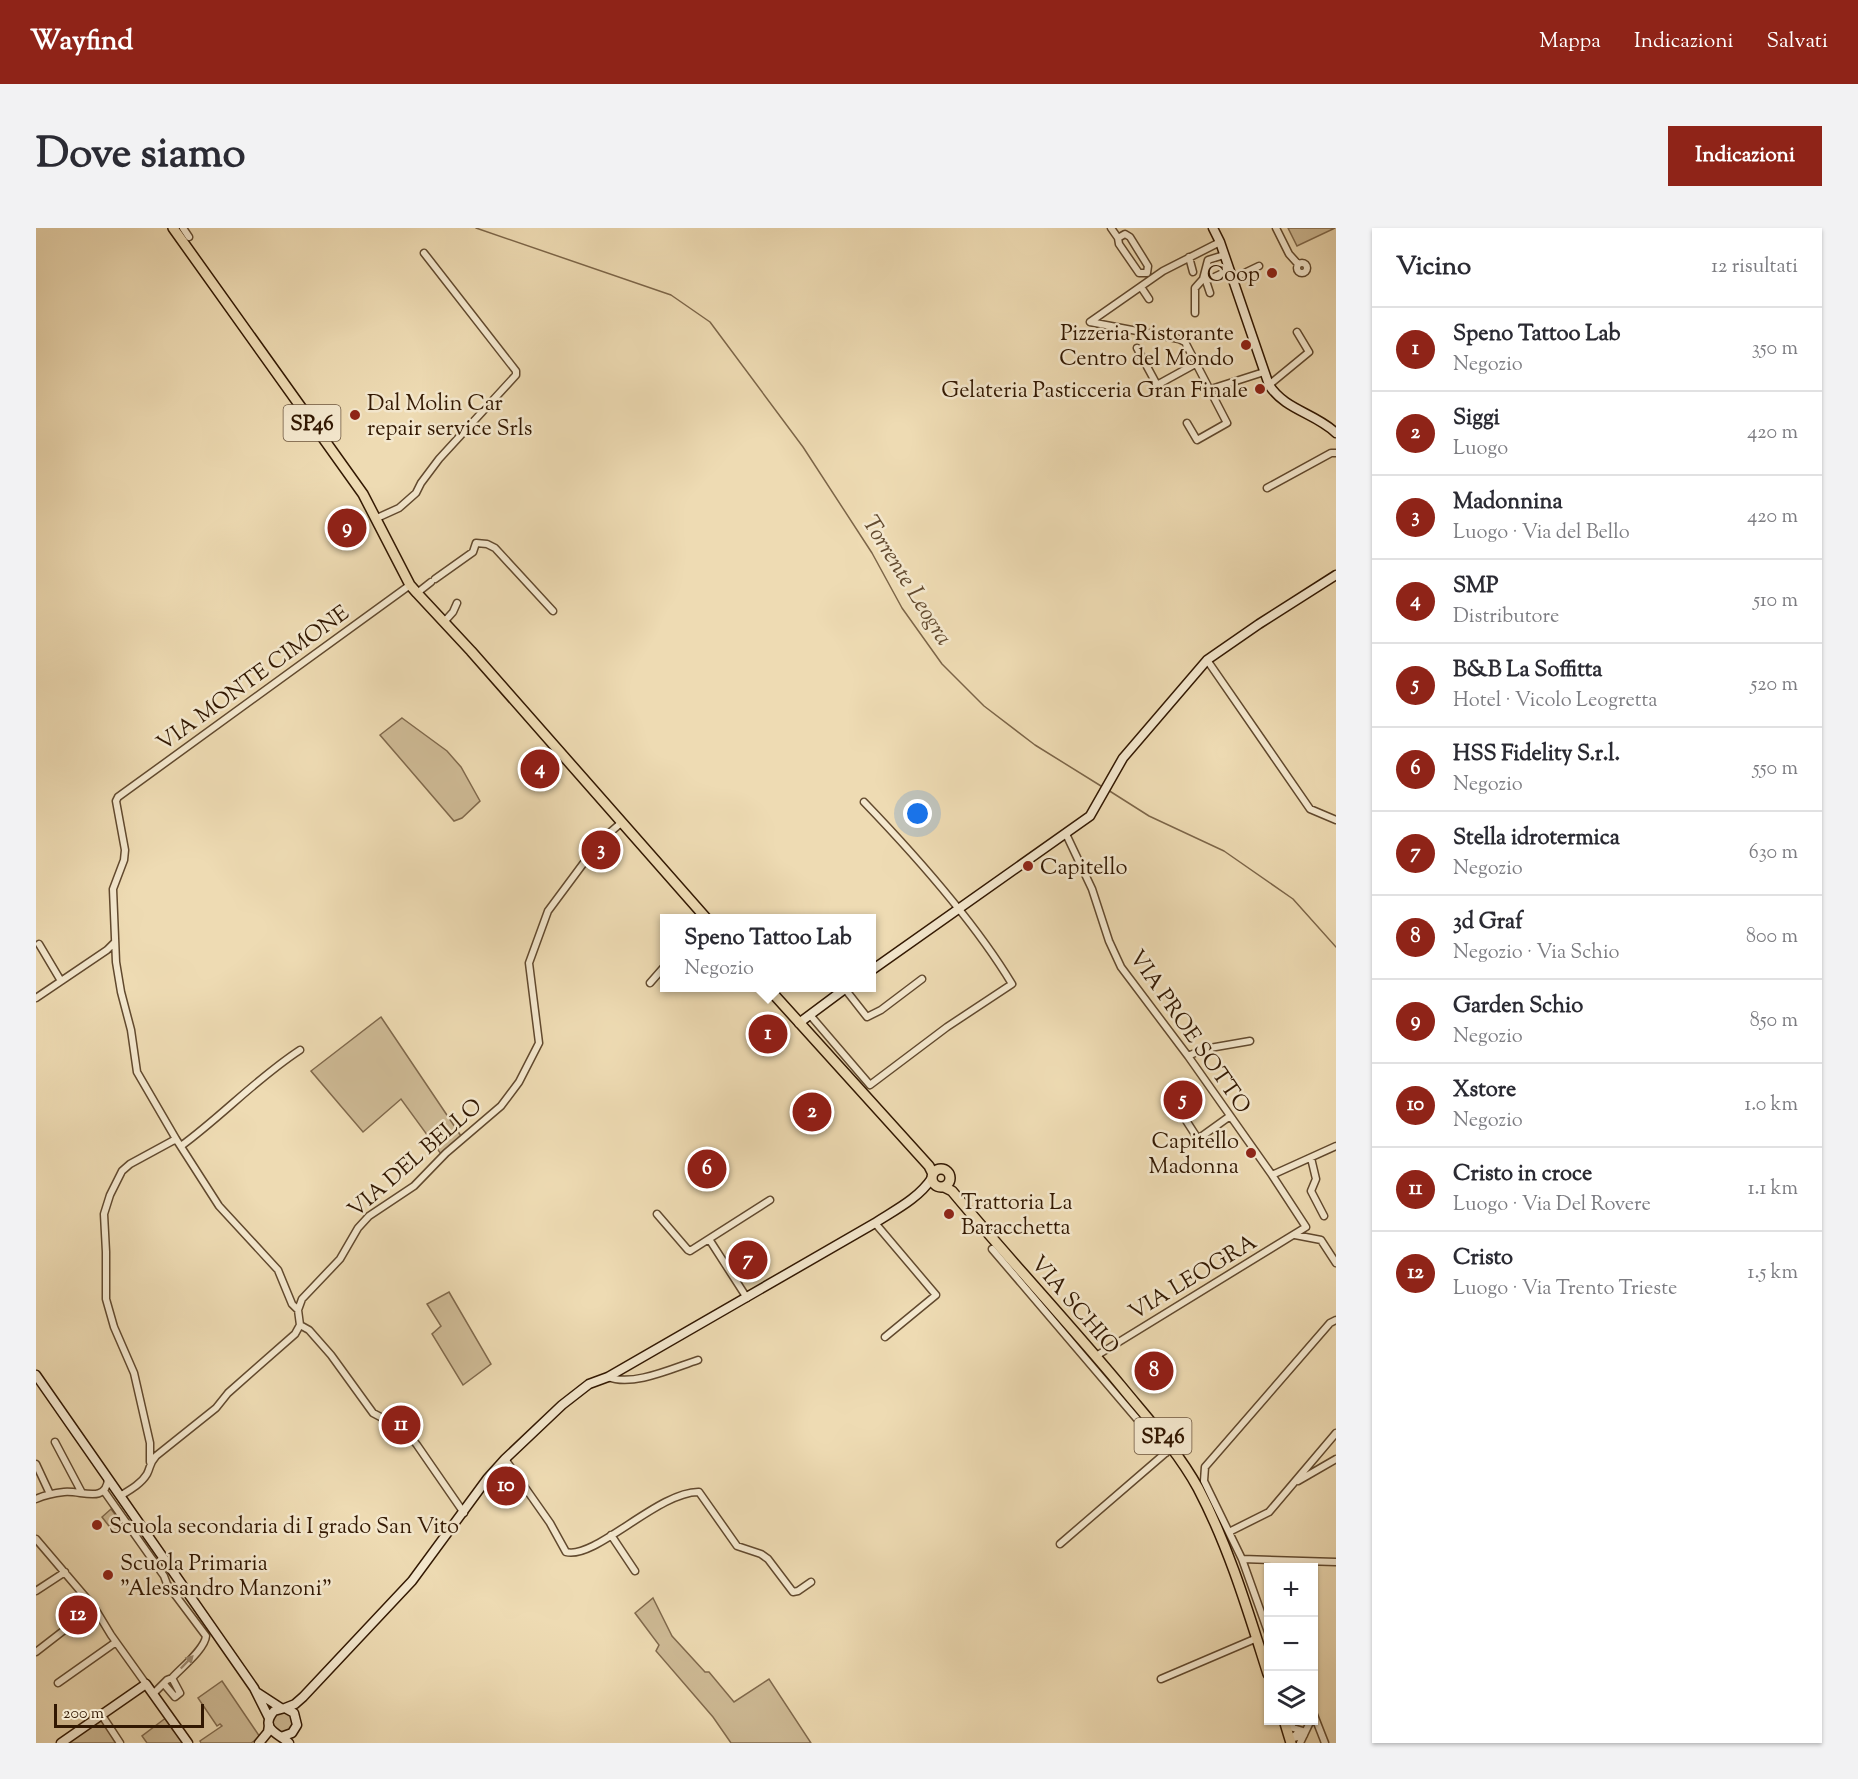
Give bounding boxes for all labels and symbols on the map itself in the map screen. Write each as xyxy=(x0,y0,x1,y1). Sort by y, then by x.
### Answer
place label: Coop xyxy=(1207,260,1260,292)
marker: Coop xyxy=(1265,266,1279,280)
place label: Pizzeria Ristorante Centro del Mondo xyxy=(1059,319,1234,376)
marker: Pizzeria Ristorante Centro del Mondo xyxy=(1239,338,1253,352)
place label: Gelateria Pasticceria Gran Finale xyxy=(941,376,1248,408)
marker: Gelateria Pasticceria Gran Finale xyxy=(1253,382,1267,396)
place label: Dal Molin Car repair service Srls xyxy=(367,389,532,446)
road number: SP46 xyxy=(284,405,340,441)
marker: Dal Molin Car repair service Srls xyxy=(348,408,362,422)
pin: 9 xyxy=(328,506,366,550)
water label: Torrente Leogra xyxy=(853,509,960,653)
street label: VIA MONTE CIMONE xyxy=(151,599,357,760)
pin: 4 xyxy=(520,746,560,792)
your location xyxy=(903,799,932,828)
pin: 3 xyxy=(582,828,620,872)
place label: Capitello xyxy=(1040,853,1127,885)
marker: Capitello xyxy=(1021,859,1035,873)
street label: VIA PROE SOTTO xyxy=(1120,944,1257,1121)
pin: 1 xyxy=(748,1012,788,1056)
pin: 5 xyxy=(1164,1078,1202,1122)
pin: 2 xyxy=(792,1090,832,1134)
street label: VIA DEL BELLO xyxy=(342,1092,490,1227)
place label: Capitello Madonna xyxy=(1149,1127,1239,1184)
pin: 6 xyxy=(688,1146,726,1192)
marker: Capitello Madonna xyxy=(1244,1146,1258,1160)
place label: Trattoria La Baracchetta xyxy=(961,1188,1073,1245)
marker: Trattoria La Baracchetta xyxy=(942,1207,956,1221)
street label: VIA LEOGRA xyxy=(1123,1228,1264,1329)
pin: 7 xyxy=(728,1238,768,1282)
street label: VIA SCHIO xyxy=(1022,1250,1126,1362)
pin: 8 xyxy=(1134,1348,1174,1394)
pin: 11 xyxy=(382,1402,421,1448)
road number: SP46 xyxy=(1134,1418,1192,1454)
pin: 10 xyxy=(486,1464,526,1508)
place label: Scuola secondaria di I grado San Vito xyxy=(109,1512,459,1544)
marker: Scuola secondaria di I grado San Vito xyxy=(90,1518,104,1532)
place label: Scuola Primaria "Alessandro Manzoni" xyxy=(120,1549,332,1606)
marker: Scuola Primaria "Alessandro Manzoni" xyxy=(101,1568,115,1582)
pin: 12 xyxy=(58,1592,98,1638)
one-way arrow xyxy=(180,1654,194,1669)
scale bar xyxy=(54,1701,204,1728)

